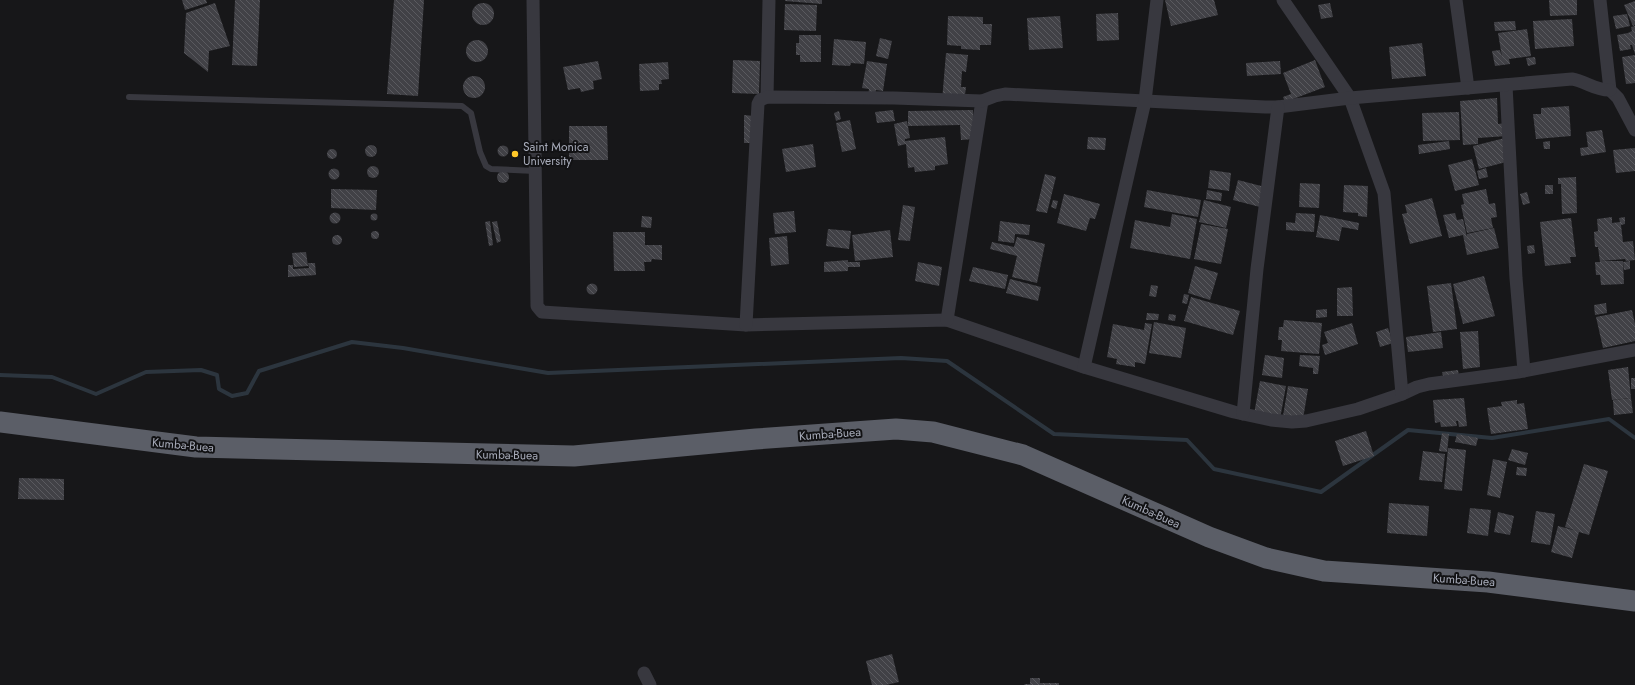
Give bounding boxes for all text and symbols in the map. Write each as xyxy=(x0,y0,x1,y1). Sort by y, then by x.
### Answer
place label: Saint Monica University xyxy=(523,138,589,170)
marker: Saint Monica University xyxy=(510,149,520,159)
street label: Kumba-Buea xyxy=(798,423,862,445)
street label: Kumba-Buea xyxy=(151,433,215,457)
street label: Kumba-Buea xyxy=(476,445,538,465)
street label: Kumba-Buea xyxy=(1119,491,1183,533)
street label: Kumba-Buea xyxy=(1432,569,1496,591)

